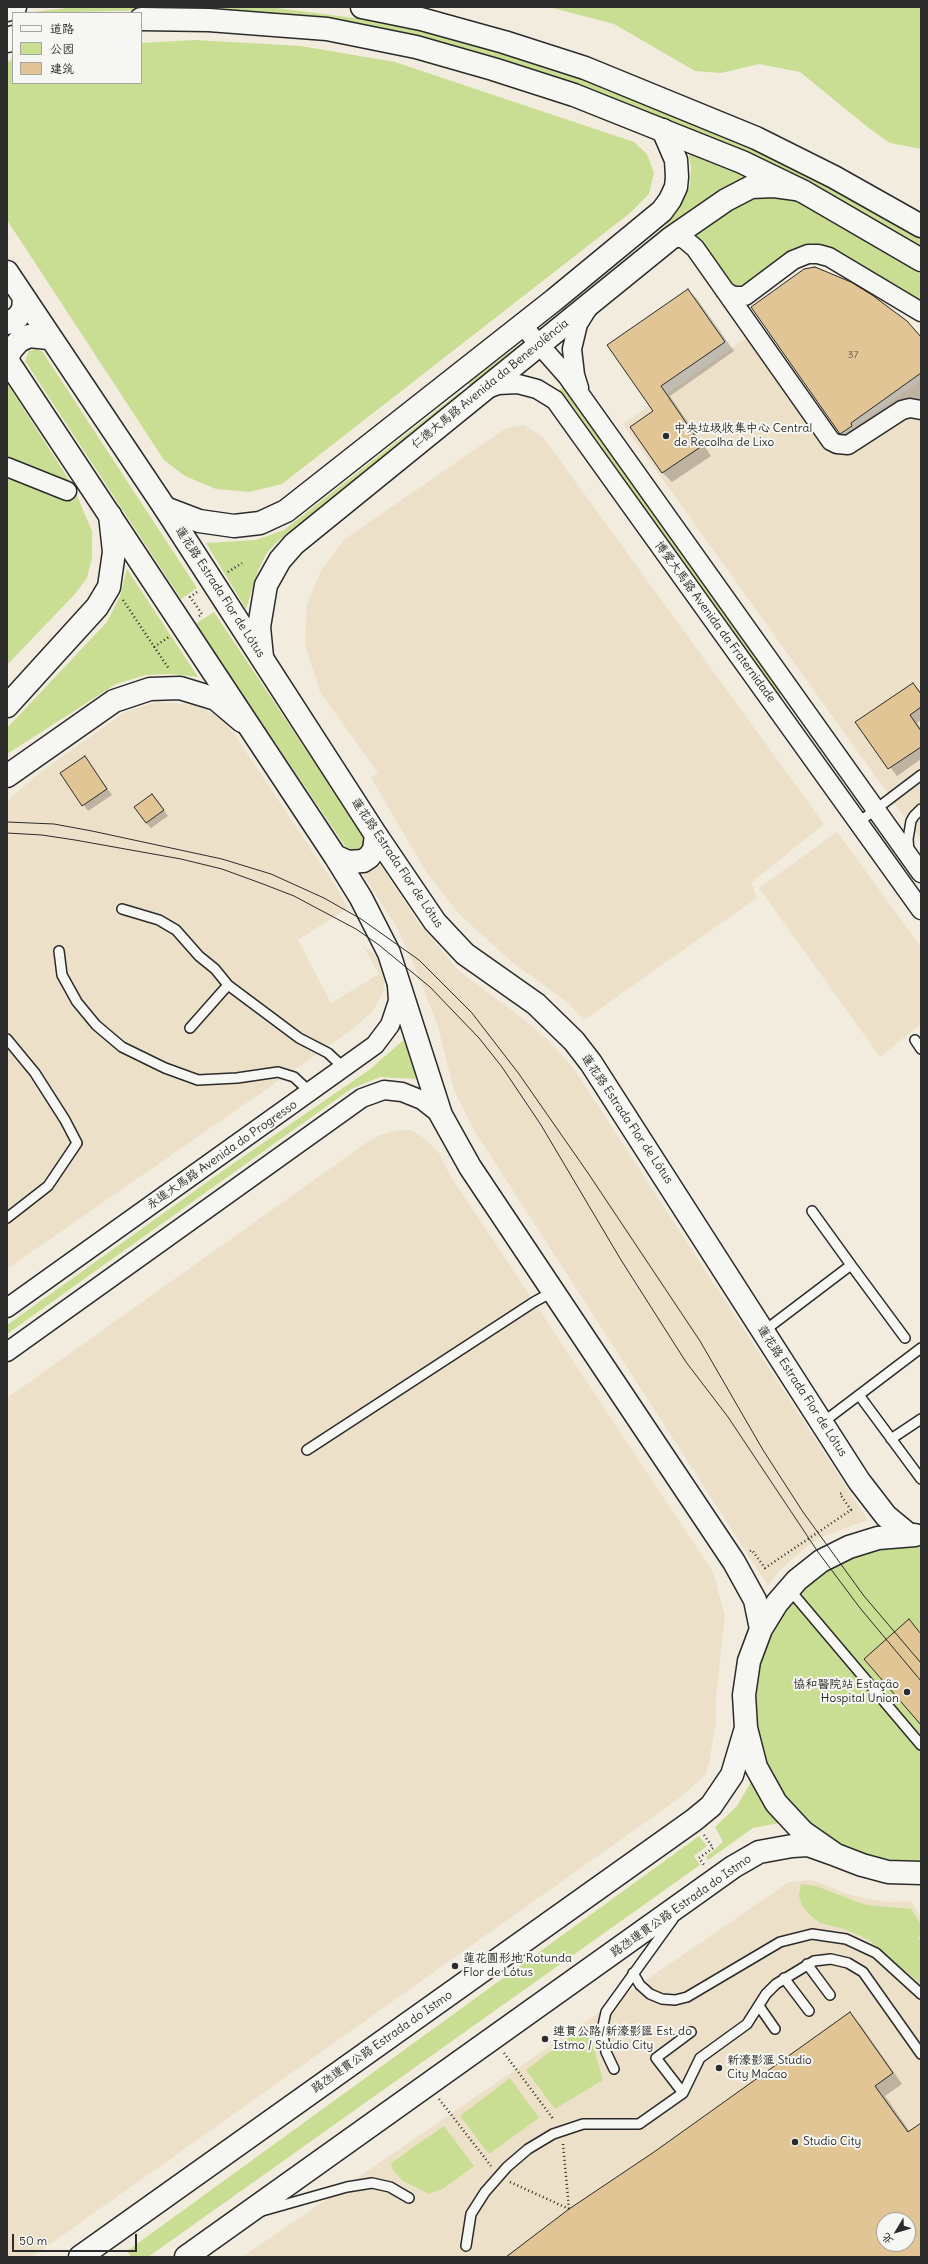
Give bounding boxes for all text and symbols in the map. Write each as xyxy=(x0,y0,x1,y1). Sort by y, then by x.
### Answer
legend xyxy=(12,12,142,84)
text: 道路 xyxy=(50,21,74,36)
text: 公园 xyxy=(50,41,74,56)
text: 建筑 xyxy=(50,61,74,76)
street label: 仁德大馬路 Avenida da Benevolência xyxy=(409,316,571,452)
house number: 37 xyxy=(848,349,858,361)
place label: 中央垃圾收集中心 Central de Recolha de Lixo xyxy=(674,422,812,450)
marker: 中央垃圾收集中心 Central de Recolha de Lixo xyxy=(661,431,671,441)
street label: 蓮花路 Estrada Flor de Lótus xyxy=(172,524,268,660)
street label: 博愛大馬路 Avenida da Fraternidade xyxy=(652,538,778,706)
street label: 蓮花路 Estrada Flor de Lótus xyxy=(348,795,446,931)
street label: 蓮花路 Estrada Flor de Lótus xyxy=(578,1051,676,1187)
street label: 永進大馬路 Avenida do Progresso xyxy=(144,1097,300,1213)
street label: 蓮花路 Estrada Flor de Lótus xyxy=(754,1323,850,1459)
place label: 協和醫院站 Estação Hospital Union xyxy=(793,1678,899,1706)
marker: 協和醫院站 Estação Hospital Union xyxy=(902,1687,912,1697)
street label: 路氹連貫公路 Estrada do Istmo xyxy=(608,1852,754,1960)
place label: 蓮花圓形地 Rotunda Flor de Lótus xyxy=(463,1952,572,1980)
marker: 蓮花圓形地 Rotunda Flor de Lótus xyxy=(450,1961,460,1971)
street label: 路氹連貫公路 Estrada do Istmo xyxy=(309,1988,455,2096)
place label: 連貫公路/新濠影匯 Est. do Istmo / Studio City xyxy=(553,2025,692,2053)
marker: 連貫公路/新濠影匯 Est. do Istmo / Studio City xyxy=(540,2034,550,2044)
place label: 新濠影滙 Studio City Macao xyxy=(727,2054,812,2082)
marker: 新濠影滙 Studio City Macao xyxy=(714,2063,724,2073)
place label: Studio City xyxy=(803,2135,861,2149)
marker: Studio City xyxy=(790,2137,800,2147)
north arrow xyxy=(876,2212,916,2252)
scale bar xyxy=(14,2226,139,2252)
text: 北 xyxy=(878,2230,896,2247)
text: 50 m xyxy=(19,2233,47,2248)

